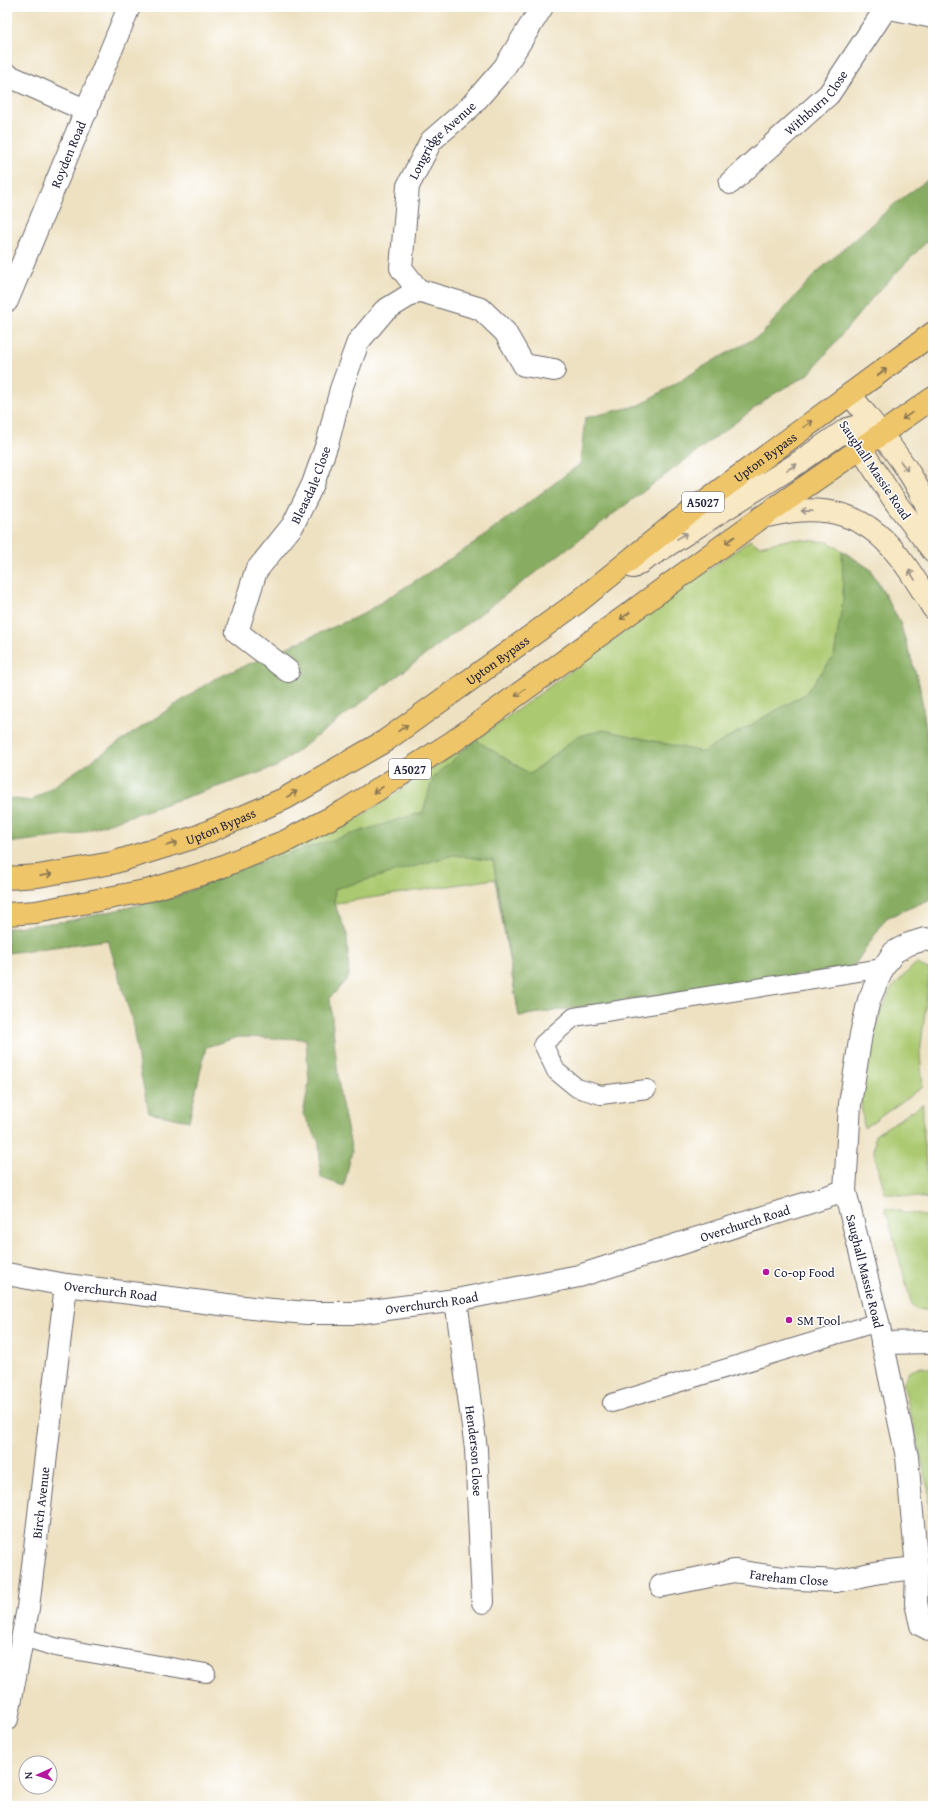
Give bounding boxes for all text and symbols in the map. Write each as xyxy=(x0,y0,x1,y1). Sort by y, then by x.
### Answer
street label: Withburn Close xyxy=(780,66,852,139)
street label: Longridge Avenue xyxy=(404,97,480,182)
street label: Royden Road xyxy=(46,118,90,191)
one-way arrow xyxy=(877,367,888,376)
one-way arrow xyxy=(901,412,912,420)
street label: Saughall Massie Road xyxy=(835,416,915,524)
one-way arrow xyxy=(803,420,814,428)
street label: Upton Bypass xyxy=(729,427,801,487)
street label: Bleasdale Close xyxy=(286,443,335,527)
one-way arrow xyxy=(899,460,908,471)
one-way arrow xyxy=(786,463,797,471)
road number: A5027 xyxy=(682,492,724,512)
one-way arrow xyxy=(801,507,814,515)
one-way arrow xyxy=(676,532,688,540)
one-way arrow xyxy=(725,536,736,544)
one-way arrow xyxy=(908,569,916,581)
one-way arrow xyxy=(620,612,631,620)
street label: Upton Bypass xyxy=(462,631,533,689)
one-way arrow xyxy=(515,689,526,697)
one-way arrow xyxy=(398,724,409,732)
road number: A5027 xyxy=(389,759,431,779)
one-way arrow xyxy=(372,786,384,794)
one-way arrow xyxy=(286,790,298,798)
street label: Upton Bypass xyxy=(183,803,259,849)
one-way arrow xyxy=(165,840,178,847)
one-way arrow xyxy=(39,871,52,879)
street label: Overchurch Road xyxy=(698,1200,792,1246)
street label: Saughall Massie Road xyxy=(842,1212,889,1330)
place label: Co-op Food xyxy=(774,1263,835,1282)
marker: Co-op Food xyxy=(761,1267,771,1277)
street label: Overchurch Road xyxy=(63,1275,158,1306)
street label: Overchurch Road xyxy=(384,1286,480,1319)
place label: SM Tool xyxy=(797,1311,841,1330)
marker: SM Tool xyxy=(784,1315,794,1325)
street label: Henderson Close xyxy=(461,1404,488,1497)
street label: Birch Avenue xyxy=(27,1466,54,1540)
street label: Fareham Close xyxy=(749,1564,829,1590)
north arrow xyxy=(18,1755,58,1795)
text: N xyxy=(20,1771,36,1780)

